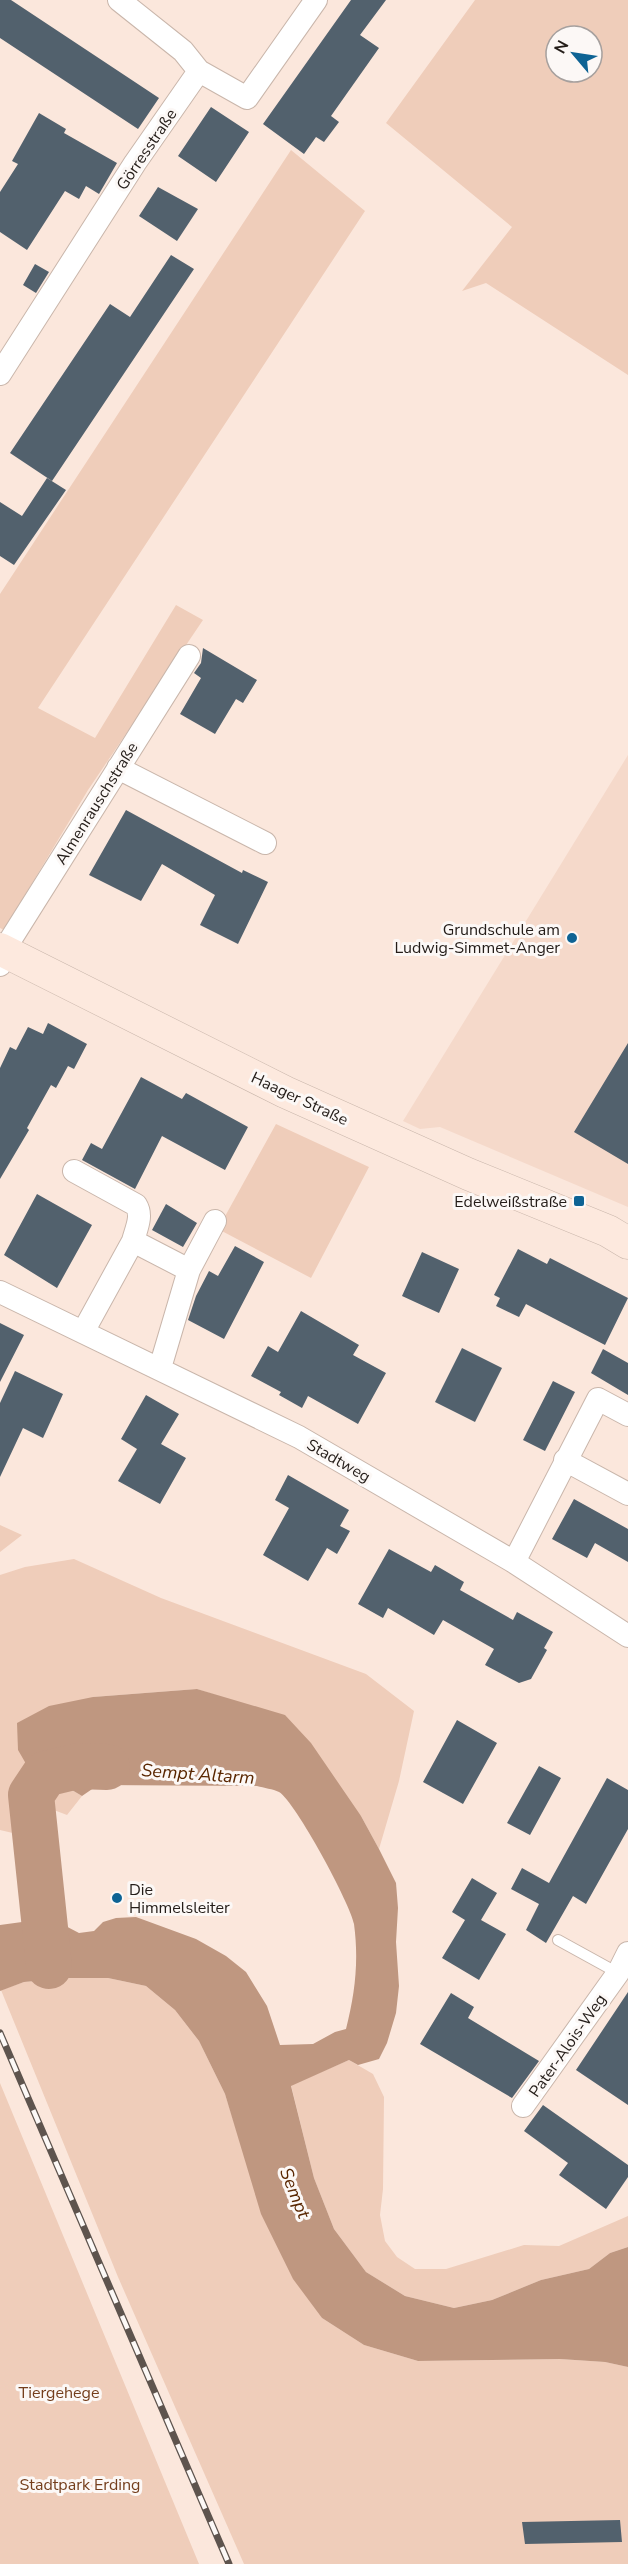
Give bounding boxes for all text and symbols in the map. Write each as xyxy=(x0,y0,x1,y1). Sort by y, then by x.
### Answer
north arrow xyxy=(544,24,604,84)
text: N xyxy=(549,37,574,58)
street label: Görresstraße xyxy=(111,105,182,195)
street label: Almenrauschstraße xyxy=(50,738,143,869)
place label: Grundschule am Ludwig-Simmet-Anger xyxy=(394,919,560,959)
marker: Grundschule am Ludwig-Simmet-Anger xyxy=(565,931,579,945)
street label: Haager Straße xyxy=(247,1067,352,1131)
place label: Edelweißstraße xyxy=(454,1191,567,1213)
marker: Edelweißstraße xyxy=(572,1194,586,1208)
street label: Stadtweg xyxy=(303,1434,374,1488)
water label: Sempt Altarm xyxy=(141,1758,255,1790)
place label: Die Himmelsleiter xyxy=(129,1879,230,1919)
marker: Die Himmelsleiter xyxy=(110,1891,124,1905)
street label: Pater-Alois-Weg xyxy=(524,1990,612,2102)
water label: Sempt xyxy=(274,2164,316,2223)
park label: Tiergehege xyxy=(19,2382,99,2404)
park label: Stadtpark Erding xyxy=(20,2474,140,2496)

